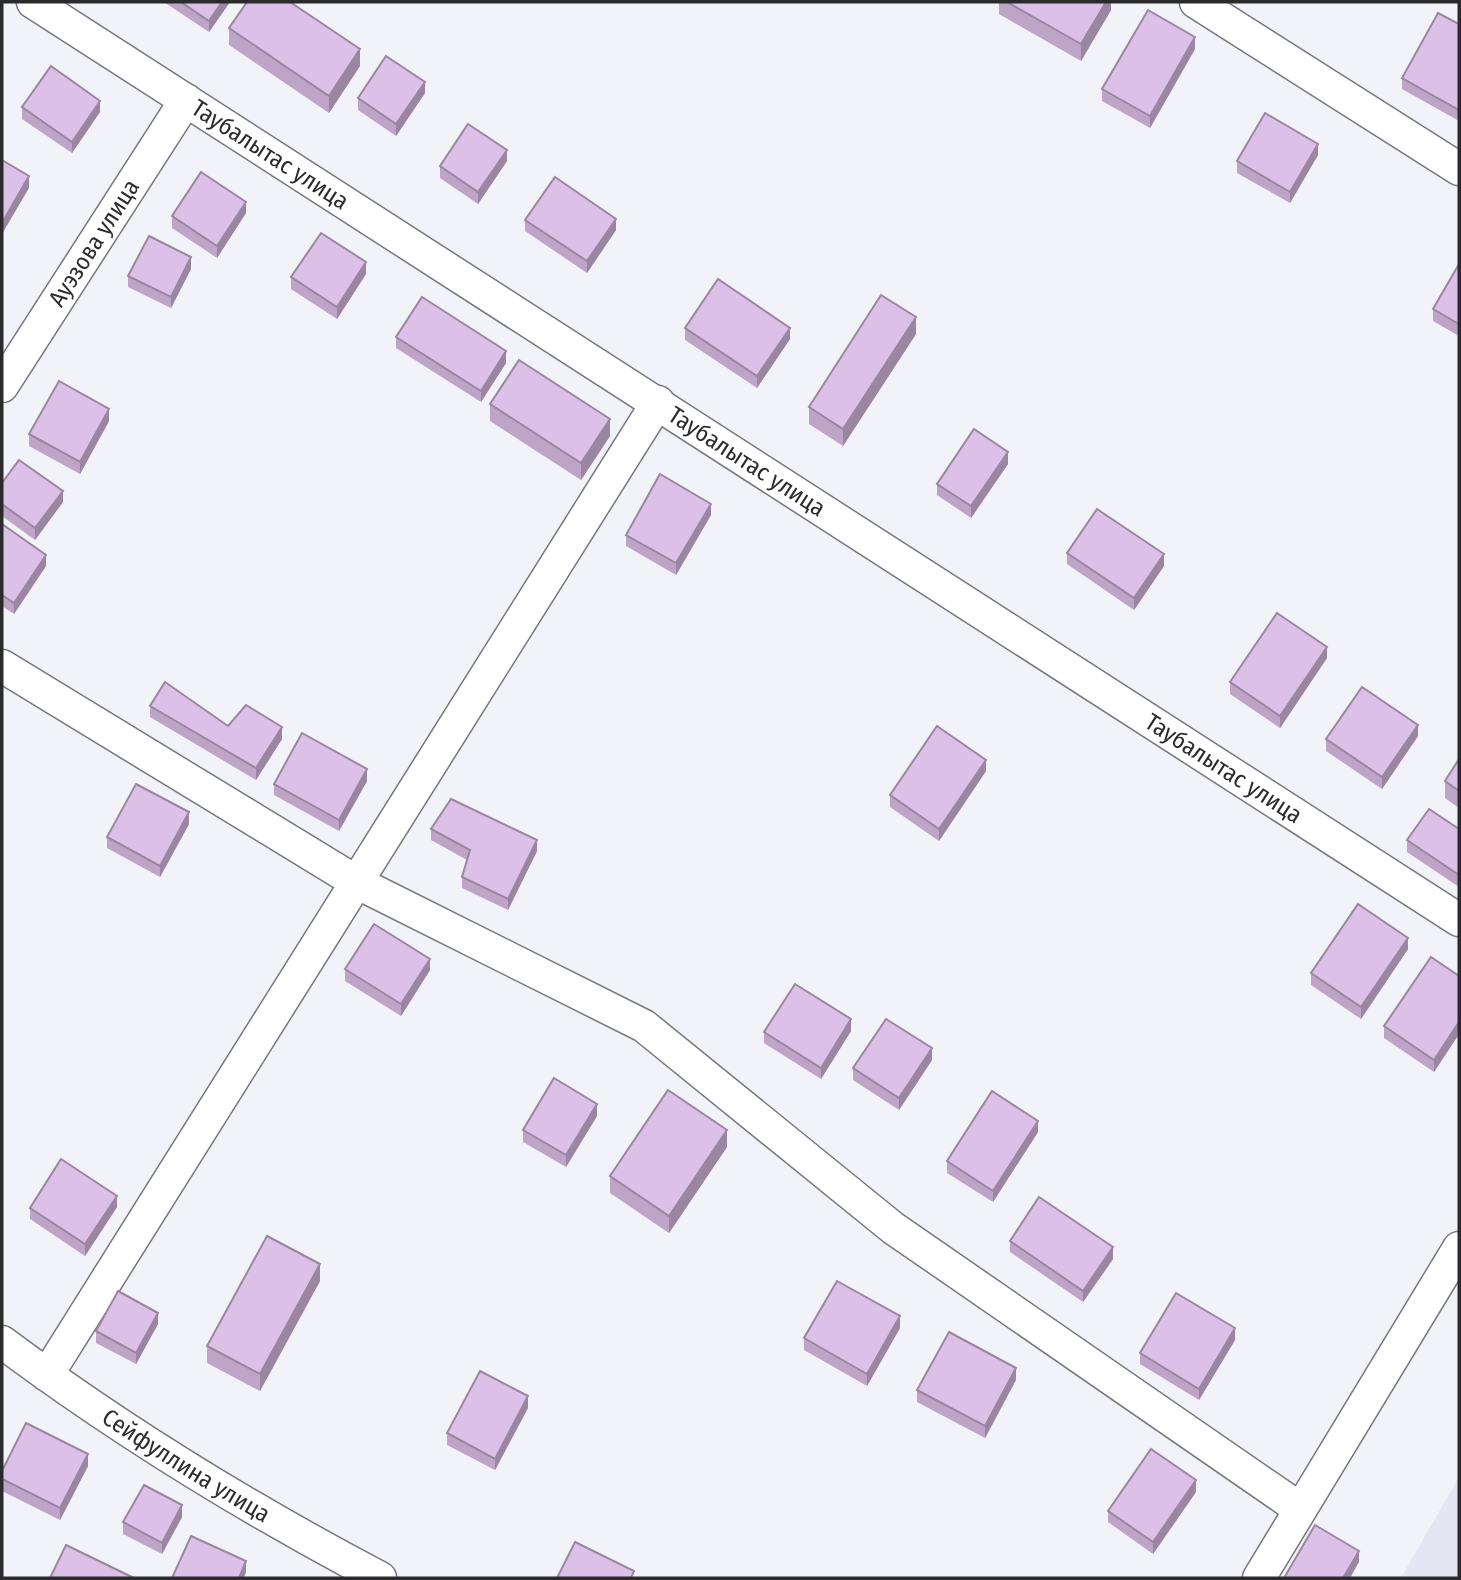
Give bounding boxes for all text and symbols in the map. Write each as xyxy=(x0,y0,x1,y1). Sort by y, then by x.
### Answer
street label: Таубалытас улица xyxy=(186,94,354,215)
street label: Ауэзова улица xyxy=(43,174,145,312)
street label: Таубалытас улица xyxy=(663,401,831,522)
street label: Таубалытас улица xyxy=(1140,708,1307,829)
street label: Сейфуллина улица xyxy=(97,1403,275,1528)

